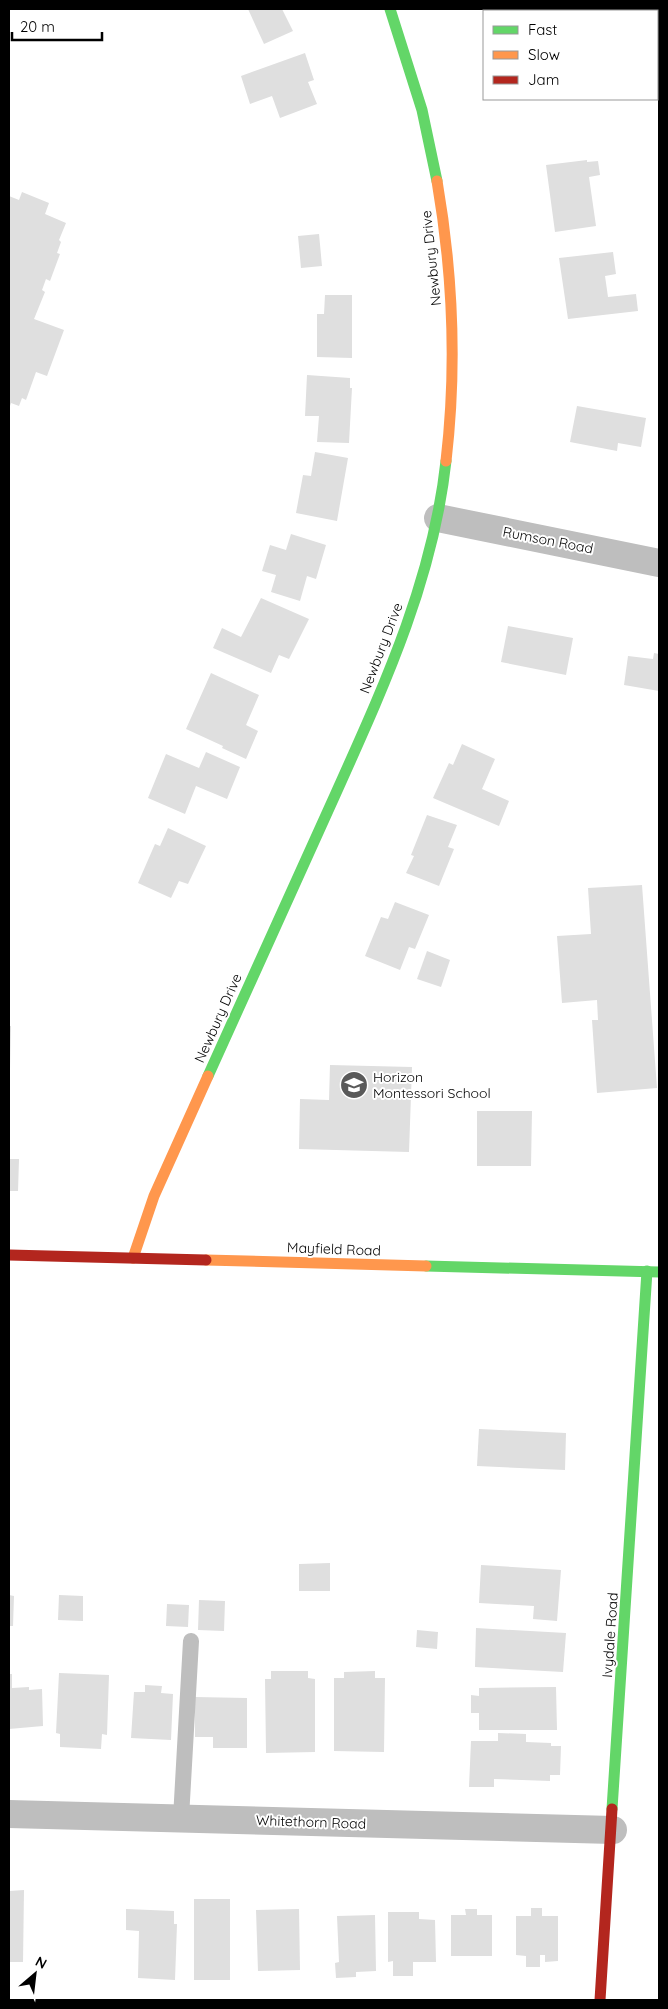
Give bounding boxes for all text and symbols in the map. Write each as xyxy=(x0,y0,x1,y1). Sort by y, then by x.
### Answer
scale bar xyxy=(12,10,102,42)
legend xyxy=(483,10,658,100)
text: 20 m xyxy=(20,17,55,36)
text: Fast xyxy=(528,20,557,39)
text: Slow xyxy=(528,45,560,64)
text: Jam xyxy=(528,70,559,89)
street label: Newbury Drive xyxy=(417,209,445,307)
street label: Rumson Road xyxy=(501,522,595,558)
street label: Newbury Drive xyxy=(355,600,407,696)
street label: Newbury Drive xyxy=(190,970,246,1065)
place label: Horizon Montessori School xyxy=(373,1068,491,1102)
school or university icon: Horizon Montessori School xyxy=(339,1070,369,1100)
street label: Mayfield Road xyxy=(287,1238,381,1260)
street label: Ivydale Road xyxy=(598,1592,622,1678)
street label: Whitethorn Road xyxy=(256,1811,366,1833)
north arrow xyxy=(10,1949,60,1999)
text: N xyxy=(32,1952,50,1973)

